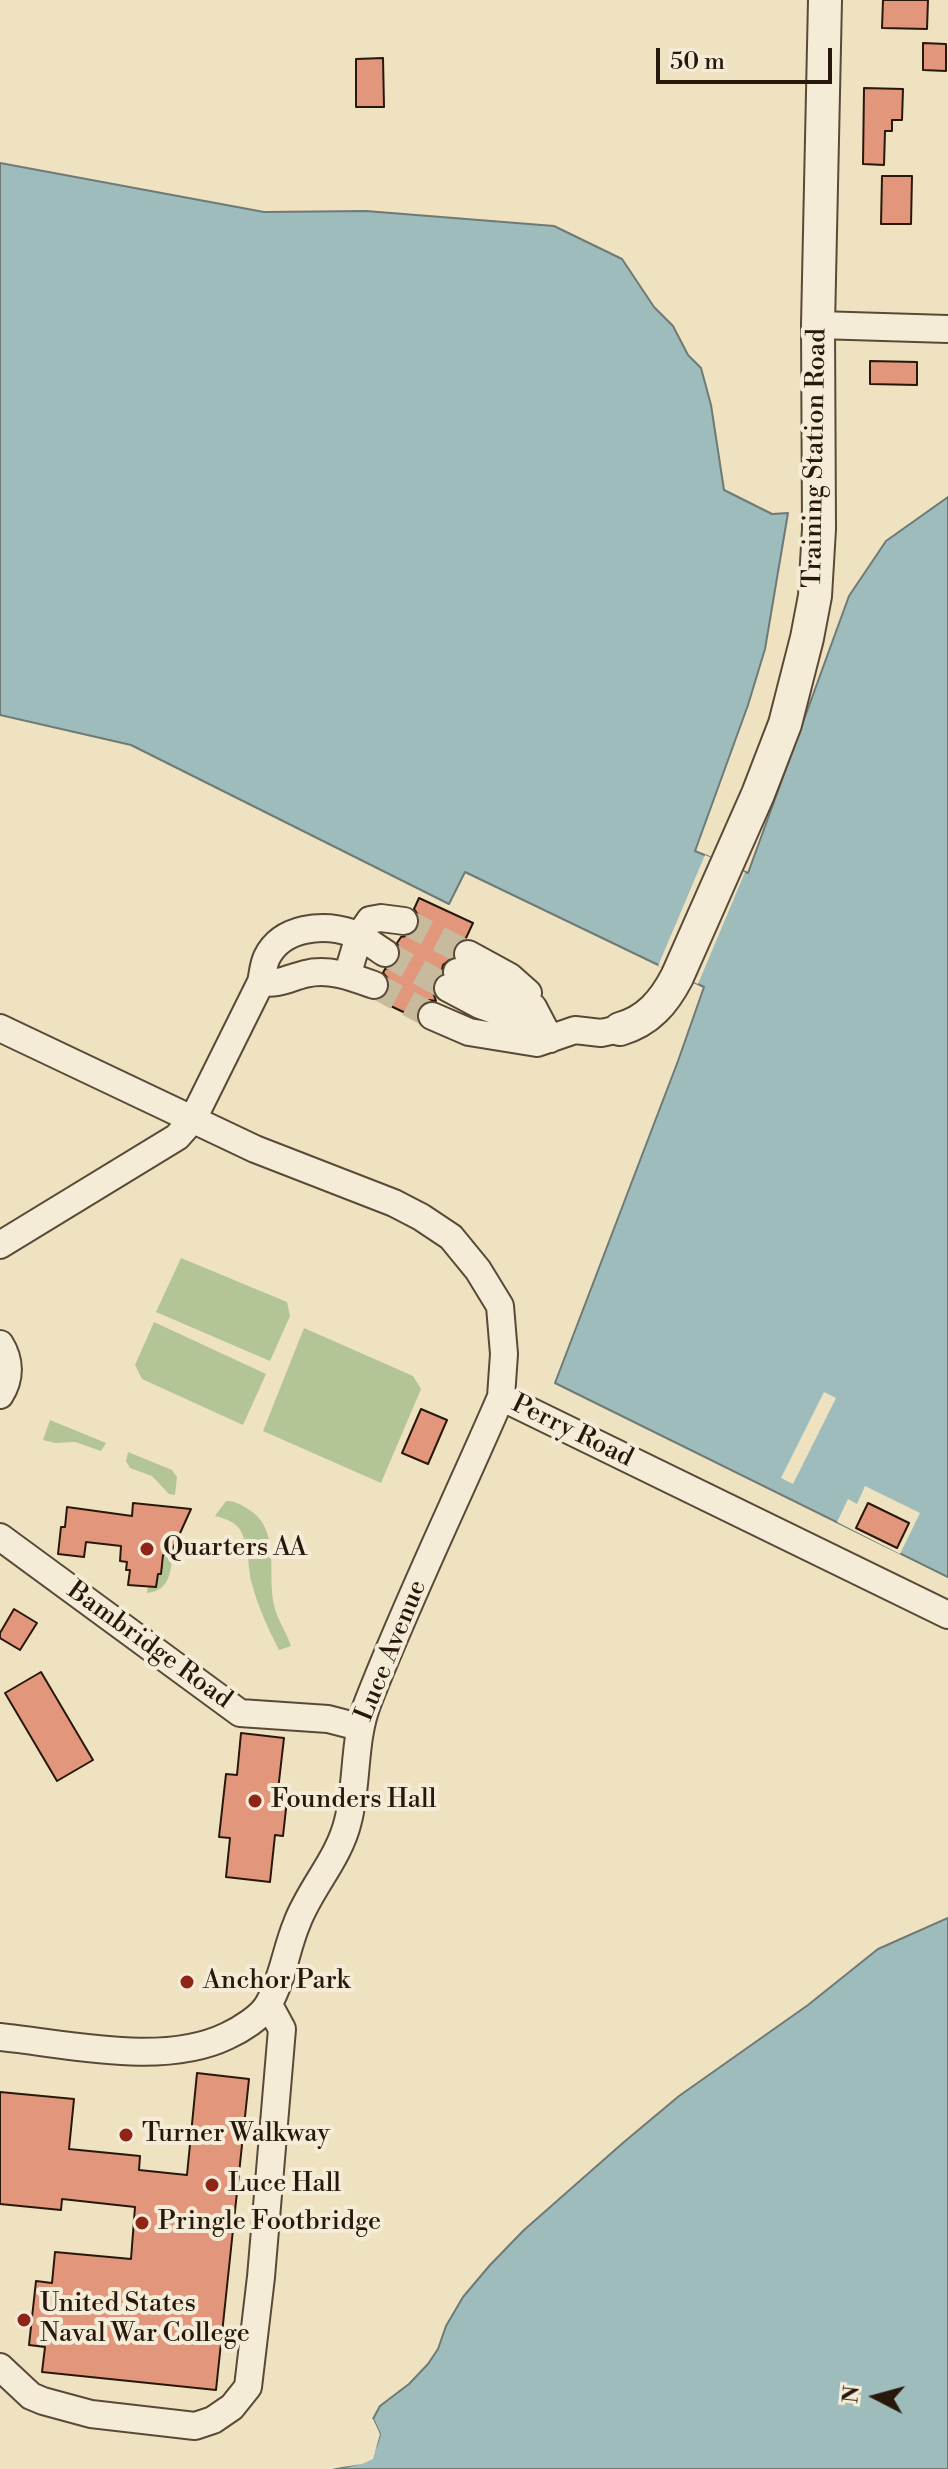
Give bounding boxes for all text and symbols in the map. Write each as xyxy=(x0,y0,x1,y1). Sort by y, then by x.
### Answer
scale bar xyxy=(660,32,836,82)
text: 50 m xyxy=(670,47,725,77)
street label: Training Station Road xyxy=(798,328,834,588)
street label: Perry Road xyxy=(506,1389,638,1475)
place label: Quarters AA xyxy=(163,1533,307,1565)
marker: Quarters AA xyxy=(138,1540,156,1558)
street label: Bambridge Road xyxy=(61,1576,237,1716)
street label: Luce Avenue xyxy=(350,1576,434,1726)
place label: Founders Hall xyxy=(271,1785,436,1817)
marker: Founders Hall xyxy=(246,1792,264,1810)
place label: Anchor Park xyxy=(203,1966,350,1998)
marker: Anchor Park xyxy=(178,1973,196,1991)
place label: Turner Walkway xyxy=(142,2119,330,2151)
marker: Turner Walkway xyxy=(117,2126,135,2144)
place label: Luce Hall xyxy=(228,2169,341,2201)
marker: Luce Hall xyxy=(203,2176,221,2194)
place label: Pringle Footbridge xyxy=(158,2207,381,2239)
marker: Pringle Footbridge xyxy=(133,2214,151,2232)
place label: United States Naval War College xyxy=(40,2289,250,2350)
marker: United States Naval War College xyxy=(15,2311,33,2329)
north arrow xyxy=(836,2357,916,2437)
text: N xyxy=(837,2384,866,2405)

